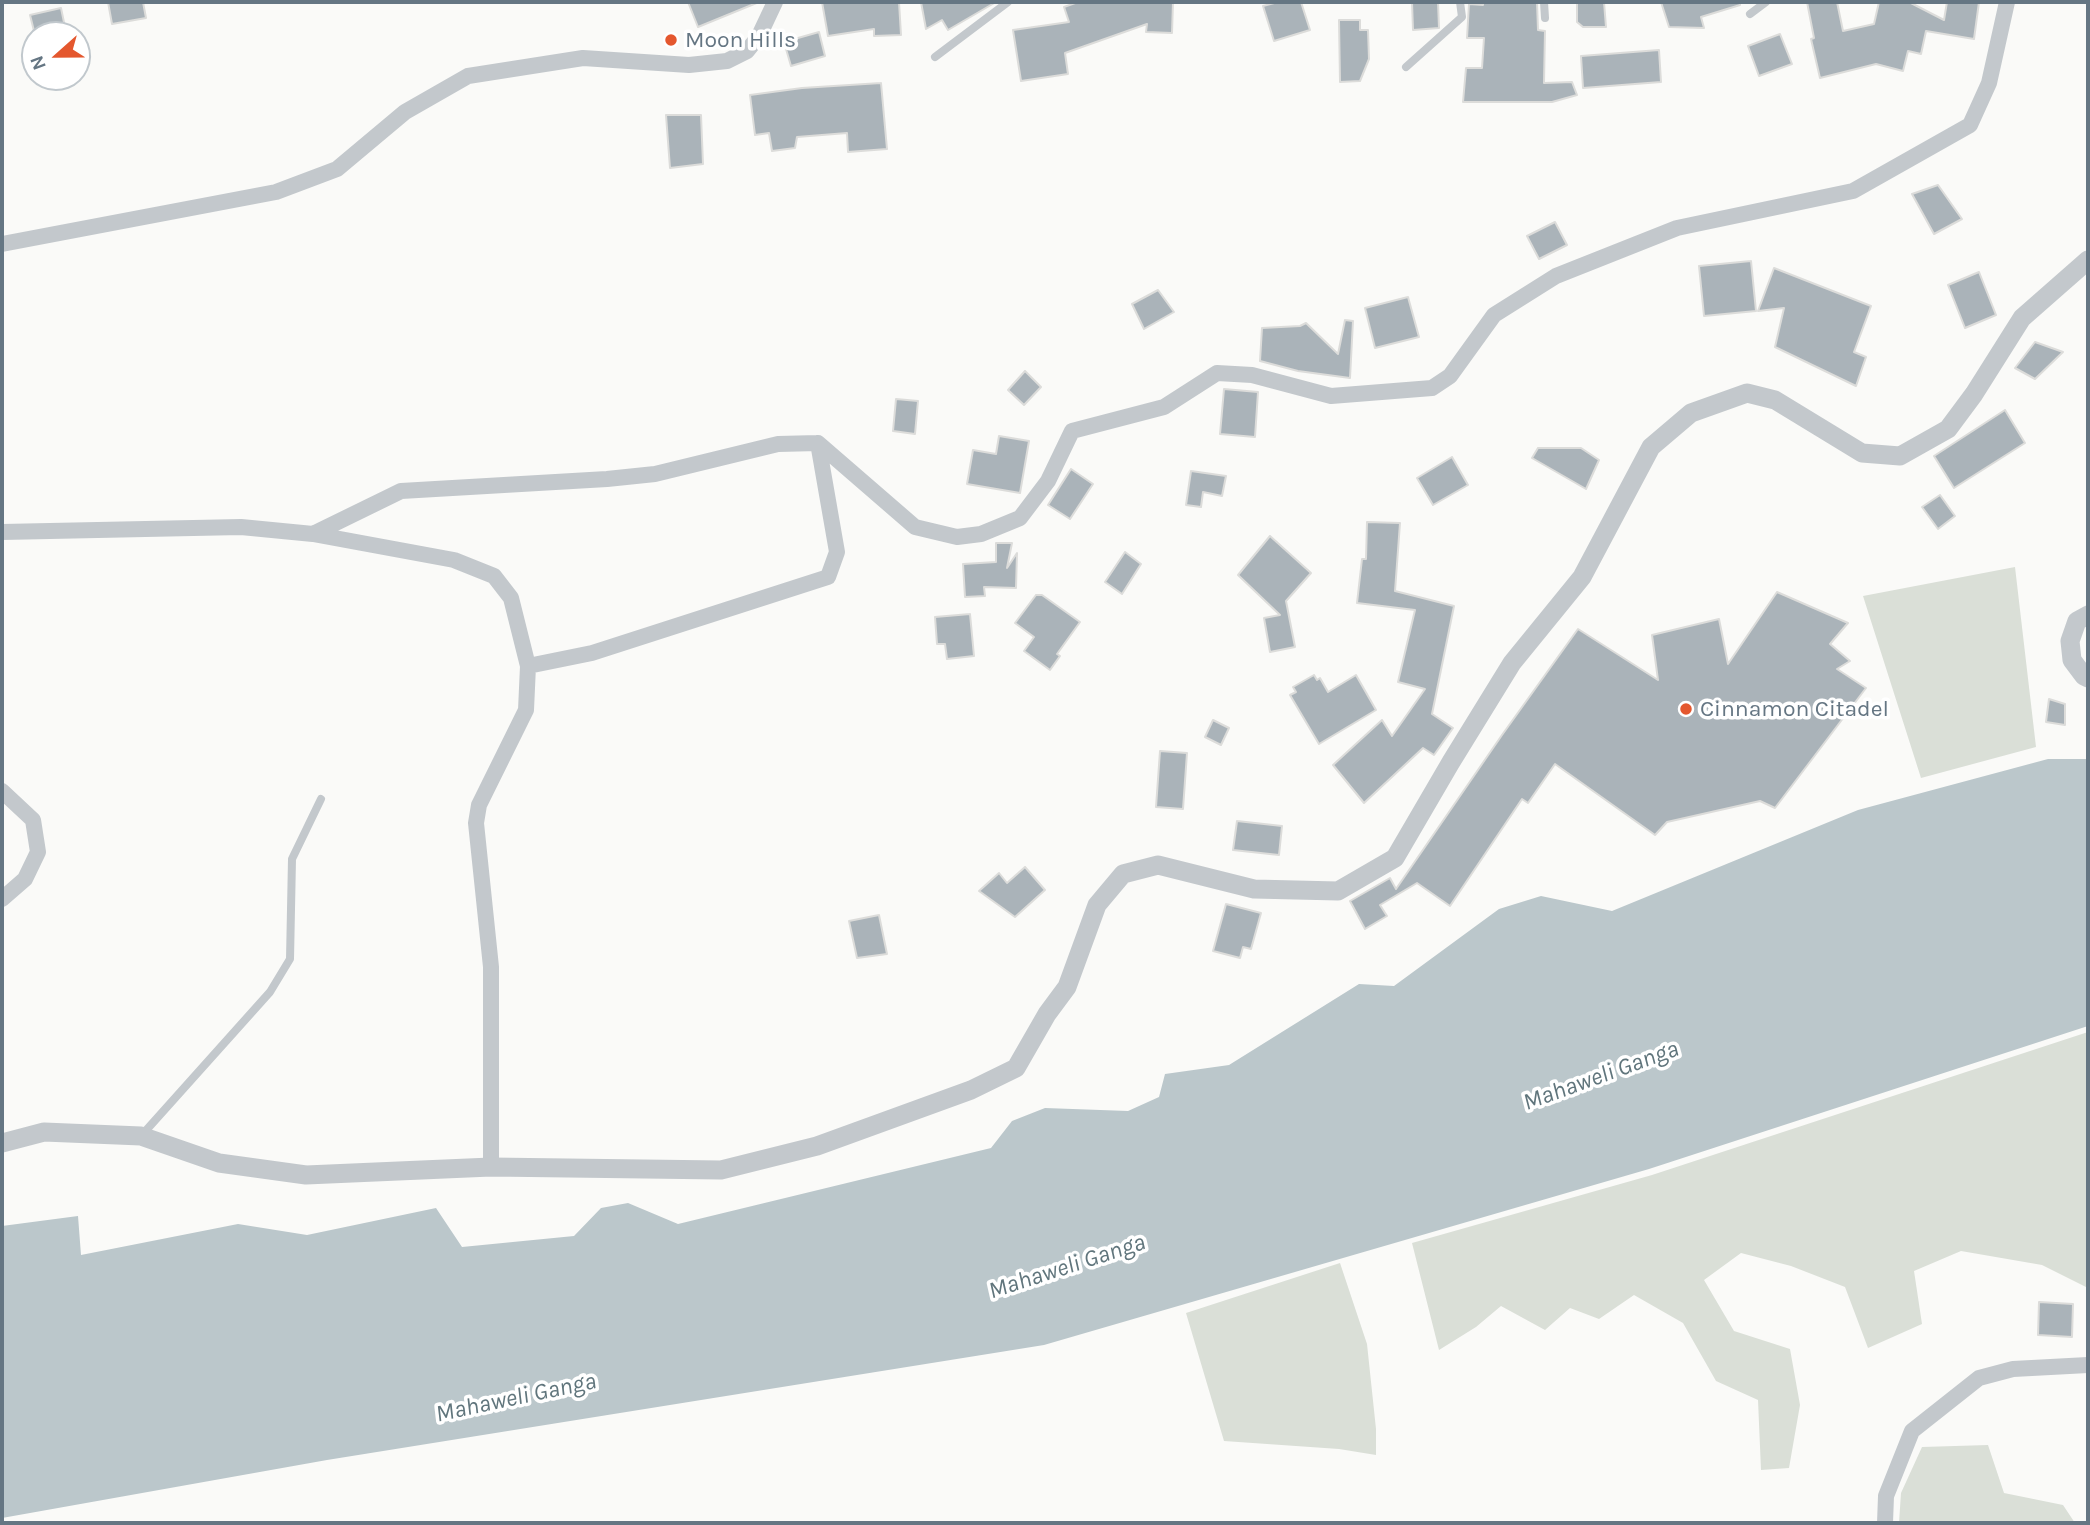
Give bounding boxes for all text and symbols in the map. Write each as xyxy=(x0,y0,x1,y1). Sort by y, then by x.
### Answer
north arrow xyxy=(21,21,91,91)
place label: Moon Hills xyxy=(685,26,796,54)
marker: Moon Hills xyxy=(663,32,679,48)
text: N xyxy=(26,53,51,73)
place label: Cinnamon Citadel xyxy=(1700,695,1889,723)
marker: Cinnamon Citadel xyxy=(1678,701,1694,717)
water label: Mahaweli Ganga xyxy=(1519,1035,1683,1117)
water label: Mahaweli Ganga xyxy=(985,1228,1149,1306)
water label: Mahaweli Ganga xyxy=(433,1367,599,1429)

